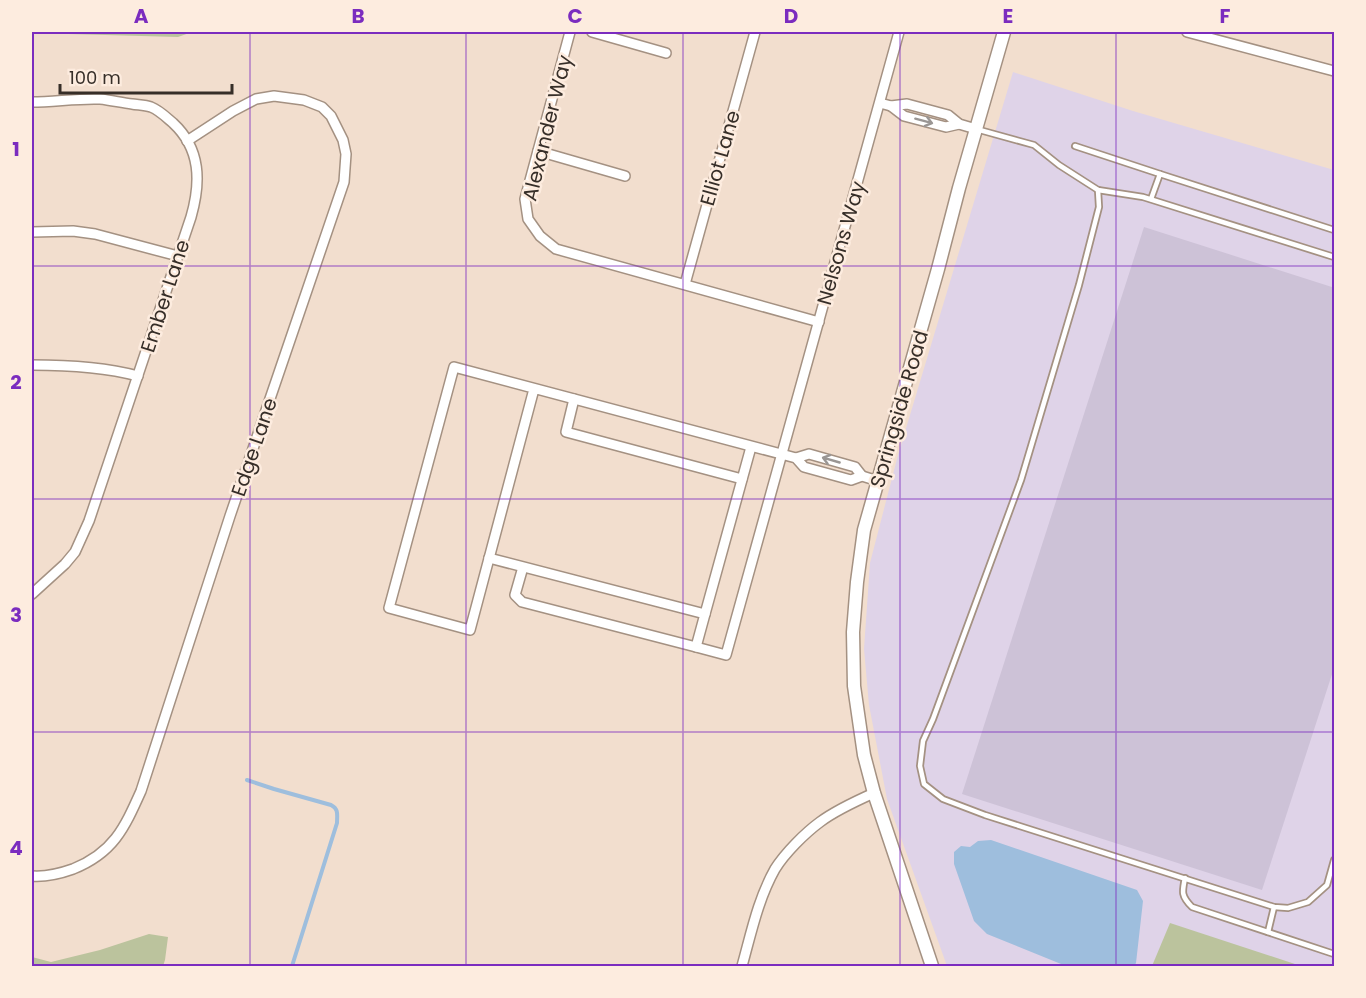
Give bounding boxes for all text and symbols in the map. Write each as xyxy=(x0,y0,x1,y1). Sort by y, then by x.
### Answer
text: A xyxy=(134,2,149,30)
text: B xyxy=(351,2,365,30)
text: C xyxy=(567,2,583,30)
text: D xyxy=(784,2,798,30)
text: E xyxy=(1003,2,1013,30)
text: F xyxy=(1220,2,1231,30)
street label: Alexander Way xyxy=(515,52,579,204)
scale bar xyxy=(60,57,232,95)
text: 100 m xyxy=(69,65,121,90)
street label: Elliot Lane xyxy=(693,107,747,209)
one-way arrow xyxy=(914,116,933,128)
text: 1 xyxy=(12,135,20,163)
street label: Nelsons Way xyxy=(810,178,872,308)
street label: Ember Lane xyxy=(134,236,196,356)
street label: Springside Road xyxy=(863,327,935,491)
text: 2 xyxy=(10,368,22,396)
street label: Edge Lane xyxy=(224,394,284,500)
one-way arrow xyxy=(822,454,841,465)
text: 3 xyxy=(10,601,22,629)
text: 4 xyxy=(9,834,23,862)

